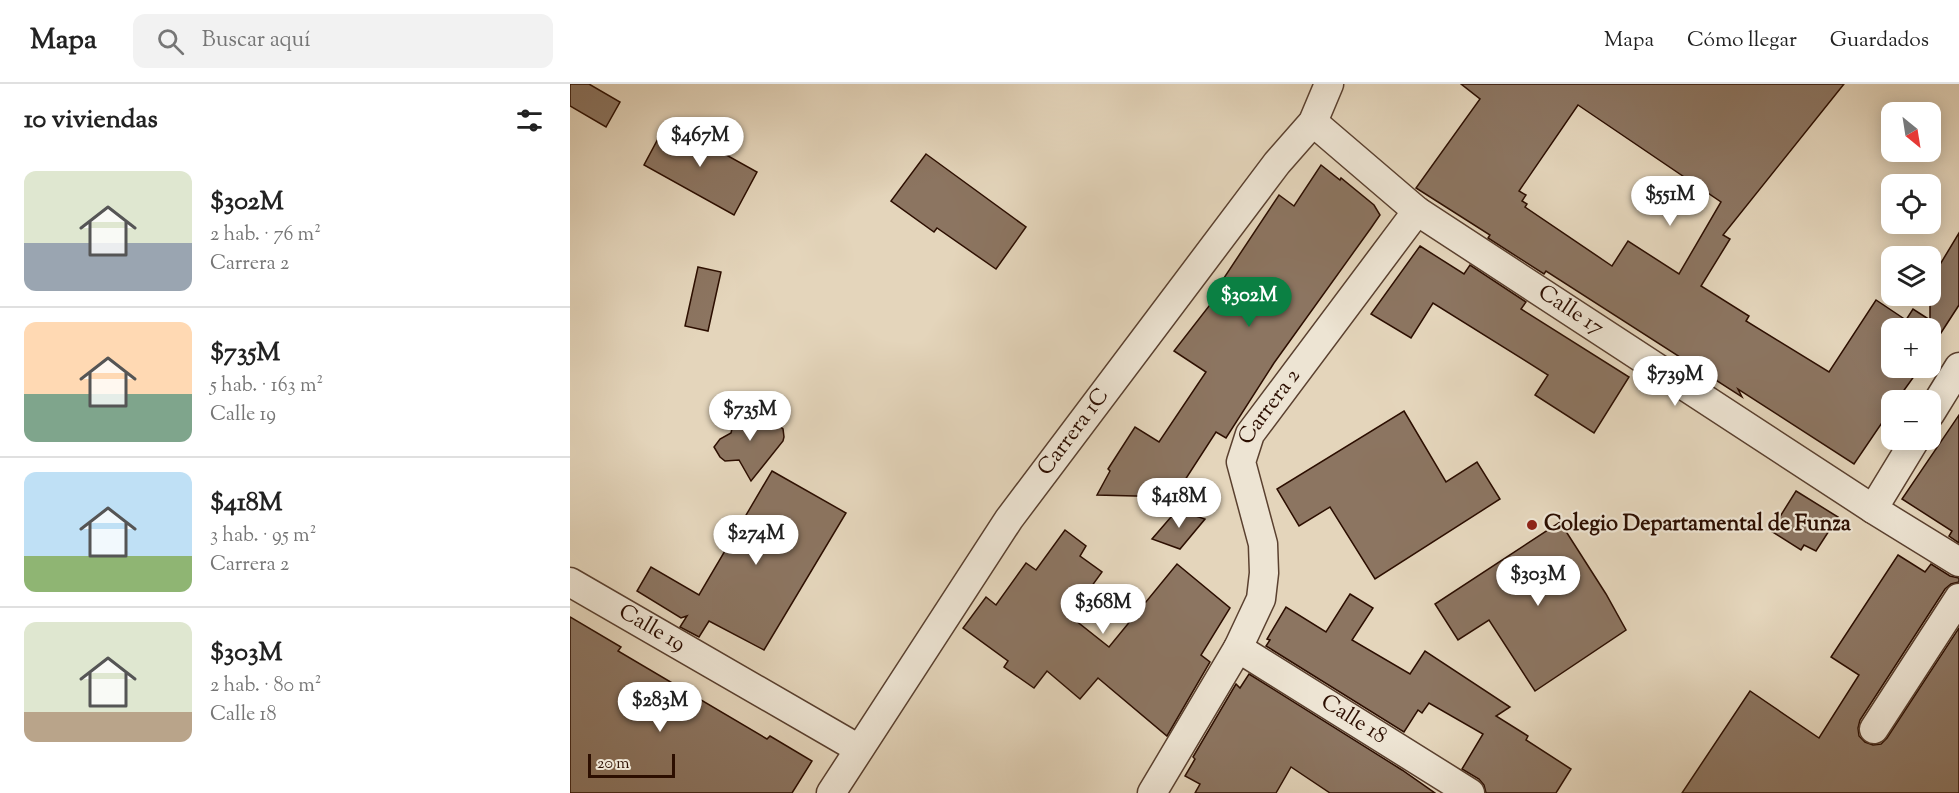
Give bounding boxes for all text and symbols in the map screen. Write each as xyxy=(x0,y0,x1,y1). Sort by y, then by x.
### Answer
search box xyxy=(133,14,553,68)
text: Mapa xyxy=(30,21,97,61)
icon: search xyxy=(154,25,187,58)
text: Buscar aquí xyxy=(202,25,311,57)
text: Mapa xyxy=(1604,26,1654,56)
text: Cómo llegar xyxy=(1687,26,1797,56)
text: Guardados xyxy=(1830,26,1929,56)
text: 10 viviendas xyxy=(24,102,158,139)
north arrow xyxy=(1881,102,1941,162)
map controls xyxy=(1881,102,1941,450)
icon: filters xyxy=(513,104,546,137)
pin: $467M xyxy=(658,117,742,168)
text: $467M xyxy=(671,122,729,151)
button: locate xyxy=(1881,174,1941,234)
pin: $551M xyxy=(1628,176,1712,227)
text: $551M xyxy=(1645,181,1695,210)
text: $302M xyxy=(210,184,284,221)
icon: home xyxy=(72,195,144,267)
text: 2 hab. · 76 m² xyxy=(210,221,321,250)
button: layers xyxy=(1881,246,1941,306)
text: Carrera 2 xyxy=(210,250,289,279)
pin: $302M xyxy=(1207,277,1291,328)
street label: Calle 17 xyxy=(1531,278,1610,345)
text: $302M xyxy=(1221,282,1277,311)
button: + xyxy=(1881,318,1941,378)
text: $735M xyxy=(210,335,280,372)
icon: home xyxy=(72,346,144,418)
pin: $739M xyxy=(1633,356,1717,407)
text: $739M xyxy=(1647,361,1703,390)
street label: Carrera 2 xyxy=(1232,362,1309,448)
text: 5 hab. · 163 m² xyxy=(210,372,323,401)
street label: Carrera 1C xyxy=(1031,382,1118,483)
button: − xyxy=(1881,390,1941,450)
pin: $735M xyxy=(708,391,792,442)
text: $735M xyxy=(723,396,777,425)
text: Calle 19 xyxy=(210,401,276,430)
pin: $418M xyxy=(1137,478,1221,529)
text: $418M xyxy=(1151,483,1207,512)
text: $418M xyxy=(210,485,282,522)
icon: home xyxy=(72,496,144,568)
place label: Colegio Departamental de Funza xyxy=(1544,509,1852,541)
pin: $274M xyxy=(714,515,798,566)
marker: Colegio Departamental de Funza xyxy=(1525,518,1539,532)
text: $274M xyxy=(727,520,785,549)
text: 3 hab. · 95 m² xyxy=(210,522,316,551)
text: Carrera 2 xyxy=(210,551,289,580)
pin: $303M xyxy=(1496,556,1580,607)
text: $303M xyxy=(1510,561,1566,590)
pin: $368M xyxy=(1061,584,1145,635)
text: $368M xyxy=(1075,589,1131,618)
street label: Calle 19 xyxy=(612,597,691,661)
text: $303M xyxy=(210,635,282,672)
icon: home xyxy=(72,646,144,718)
text: 2 hab. · 80 m² xyxy=(210,672,322,701)
pin: $283M xyxy=(618,682,702,733)
text: $283M xyxy=(632,687,688,716)
street label: Calle 18 xyxy=(1314,687,1393,753)
text: Calle 18 xyxy=(210,701,276,730)
scale bar xyxy=(588,751,675,778)
text: 20 m xyxy=(597,753,630,776)

